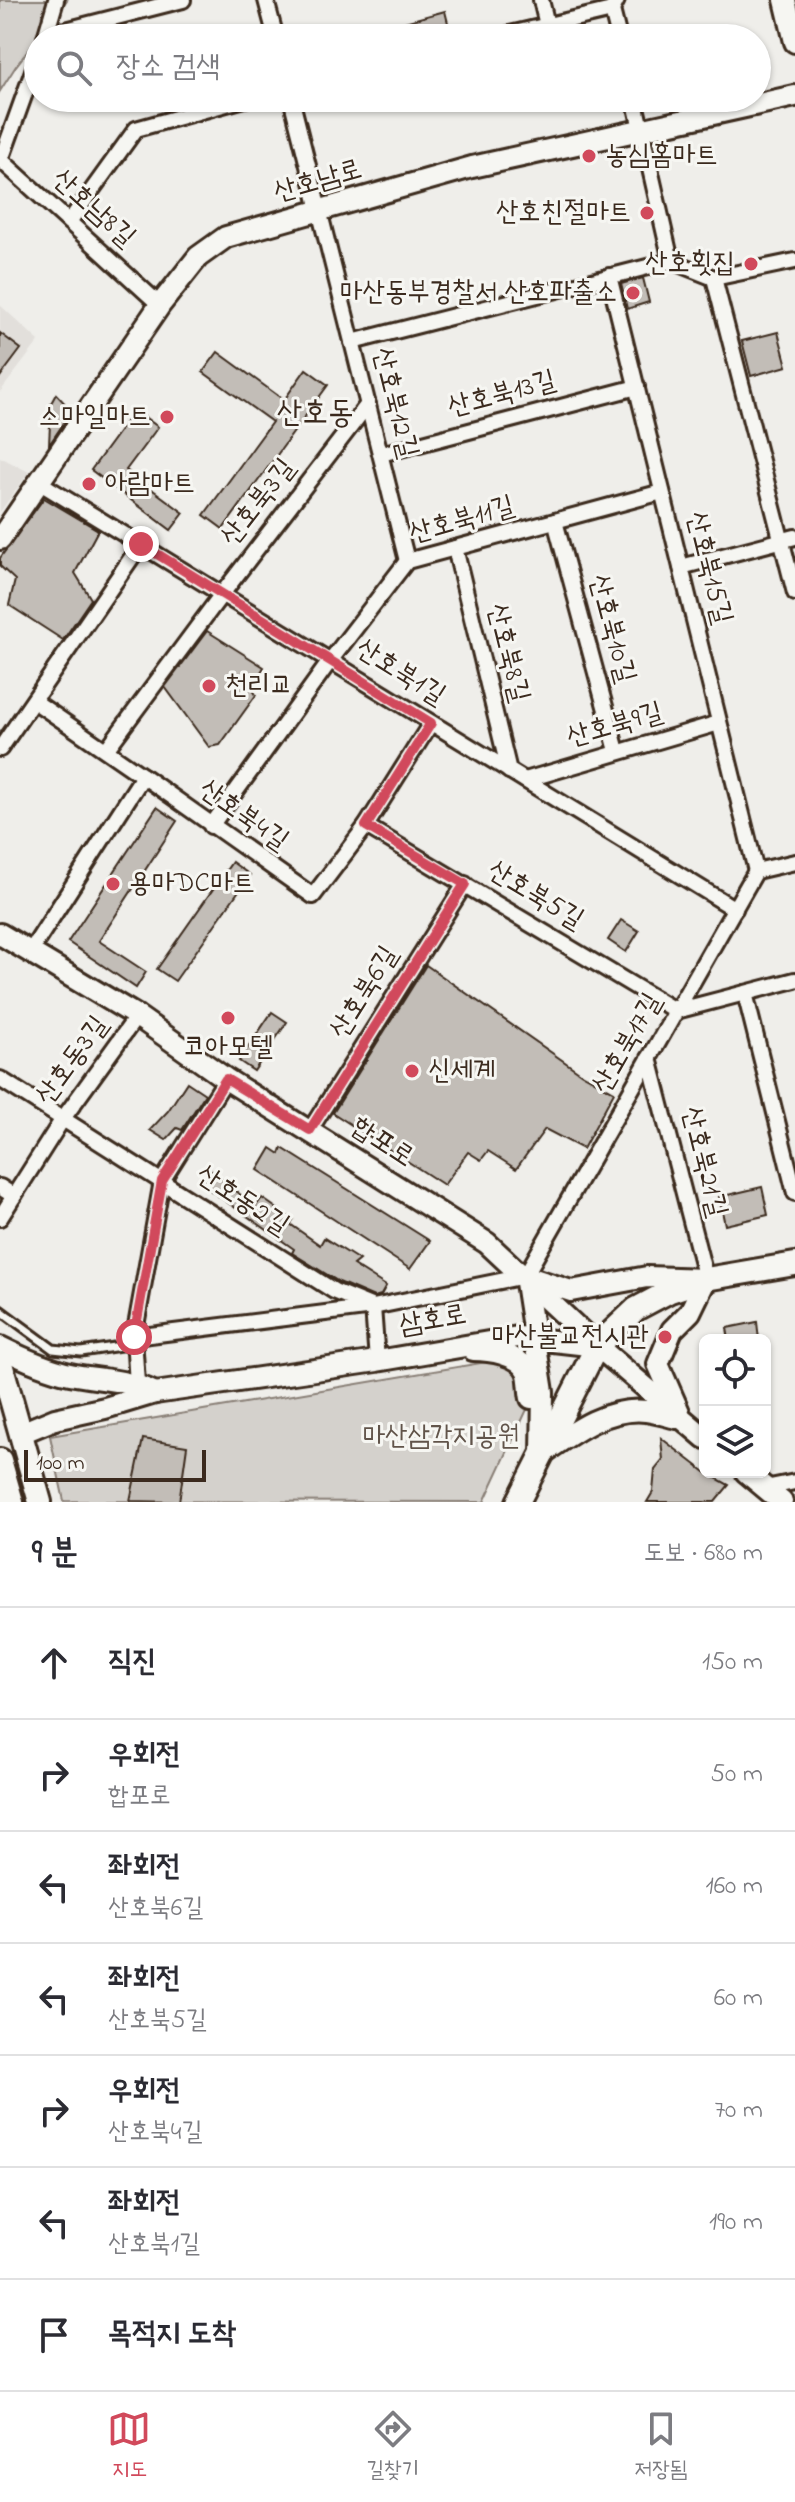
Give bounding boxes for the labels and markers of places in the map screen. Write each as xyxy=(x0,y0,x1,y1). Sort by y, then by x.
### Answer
place label: 농심홈마트 xyxy=(605,136,718,177)
marker: 농심홈마트 xyxy=(580,147,598,165)
place label: 산호친절마트 xyxy=(496,193,631,234)
marker: 산호친절마트 xyxy=(638,204,656,222)
place label: 산호횟집 xyxy=(645,244,735,285)
marker: 산호횟집 xyxy=(742,255,760,273)
place label: 마산동부경찰서 산호파출소 xyxy=(340,273,617,314)
marker: 마산동부경찰서 산호파출소 xyxy=(624,284,642,302)
place label: 스마일마트 xyxy=(38,397,151,438)
marker: 스마일마트 xyxy=(158,408,176,426)
place label: 아람마트 xyxy=(105,464,195,505)
marker: 아람마트 xyxy=(80,475,98,493)
place label: 천리교 xyxy=(225,666,293,707)
marker: 천리교 xyxy=(200,677,218,695)
place label: 용마DC마트 xyxy=(129,864,255,905)
marker: 용마DC마트 xyxy=(104,875,122,893)
marker: 코아모텔 xyxy=(219,1009,237,1027)
place label: 코아모텔 xyxy=(183,1028,273,1069)
place label: 신세계 xyxy=(428,1051,496,1092)
marker: 신세계 xyxy=(403,1062,421,1080)
place label: 마산불교전시관 xyxy=(491,1317,649,1358)
marker: 마산불교전시관 xyxy=(656,1328,674,1346)

